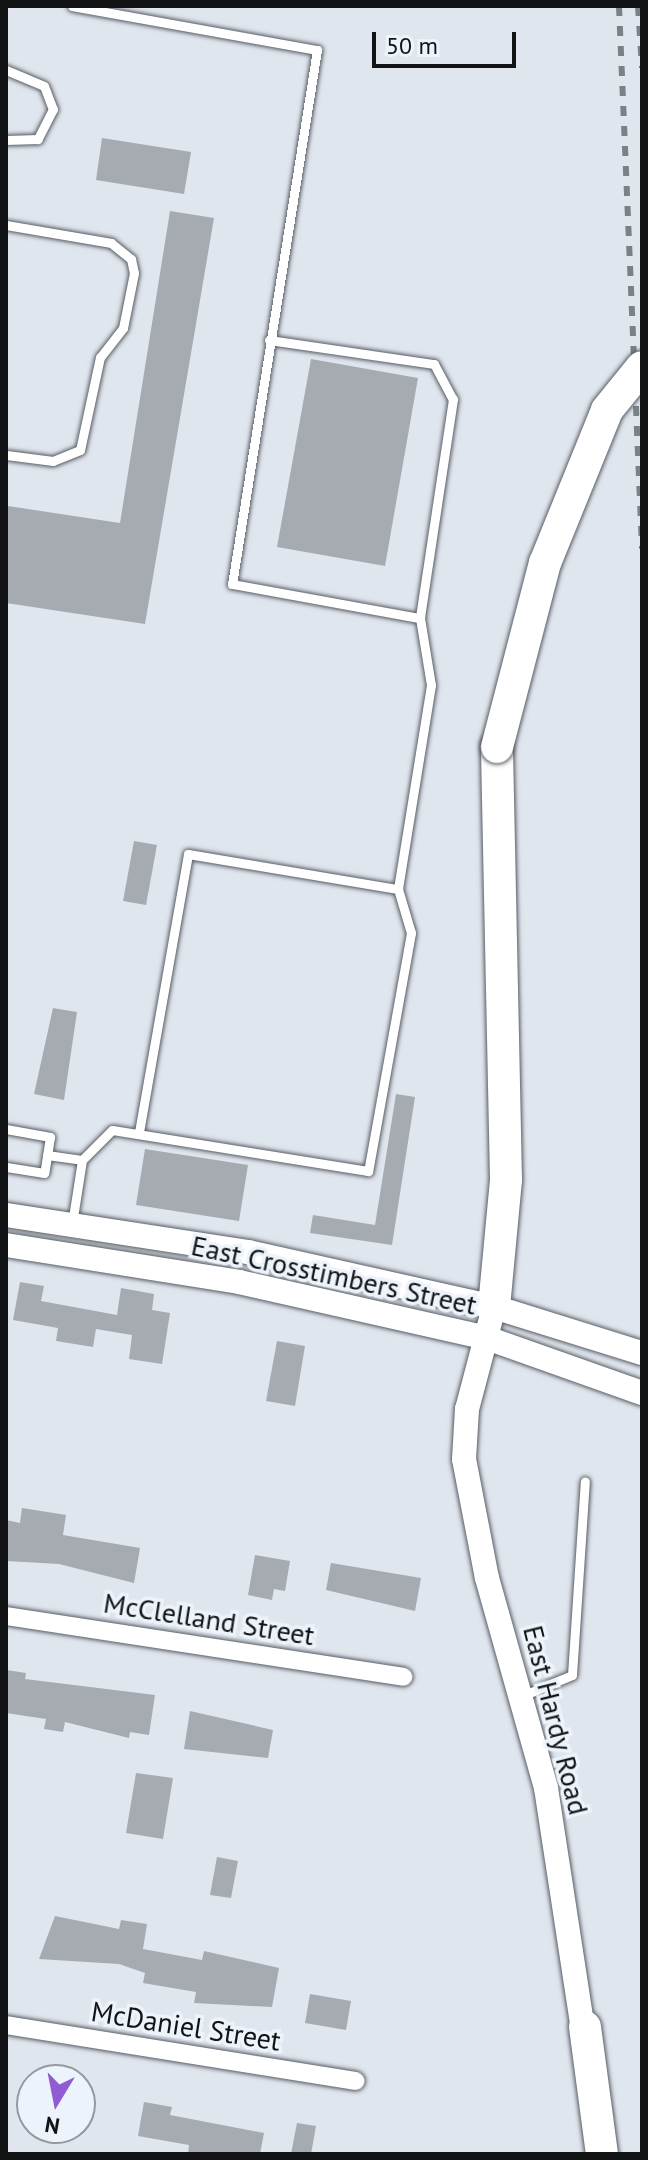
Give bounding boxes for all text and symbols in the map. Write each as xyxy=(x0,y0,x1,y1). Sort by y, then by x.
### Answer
scale bar xyxy=(376,16,520,66)
text: 50 m xyxy=(386,30,438,61)
street label: East Crosstimbers Street xyxy=(188,1228,480,1322)
street label: McClelland Street xyxy=(101,1586,317,1652)
street label: East Hardy Road xyxy=(516,1621,596,1819)
street label: McDaniel Street xyxy=(89,1994,283,2058)
north arrow xyxy=(16,2064,96,2144)
text: N xyxy=(43,2111,62,2141)

